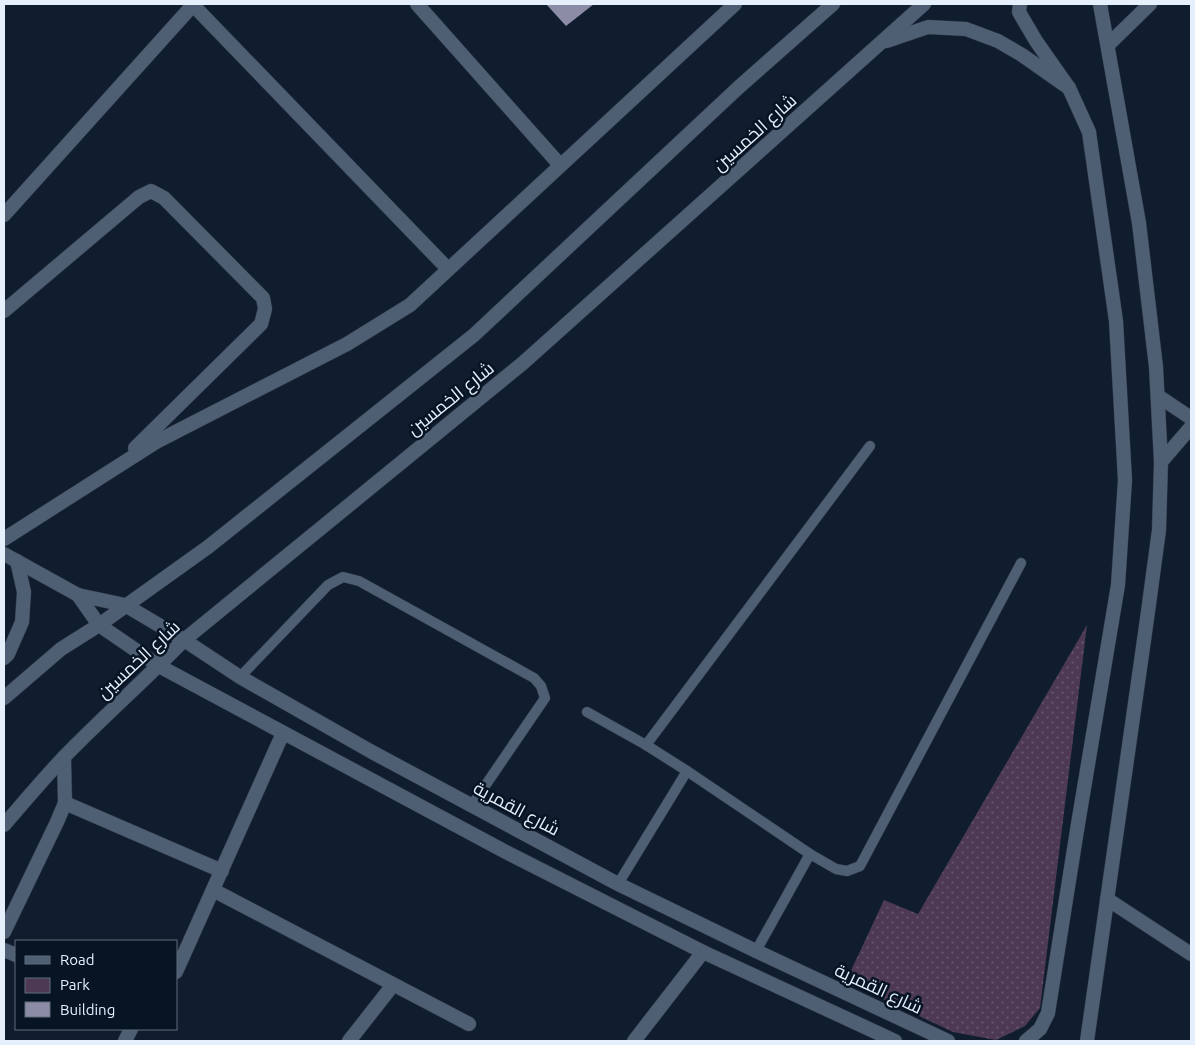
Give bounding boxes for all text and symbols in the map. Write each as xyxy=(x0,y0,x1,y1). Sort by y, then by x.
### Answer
street label: شارع الخمسين xyxy=(708,89,802,177)
street label: شارع الخمسين xyxy=(403,357,499,441)
street label: شارع الخمسين xyxy=(93,616,185,704)
street label: شارع القمرية xyxy=(469,777,563,842)
legend xyxy=(15,940,178,1030)
text: Road xyxy=(60,951,95,968)
street label: شارع القمرية xyxy=(831,959,926,1020)
text: Park xyxy=(60,976,90,993)
text: Building xyxy=(60,1001,115,1018)

